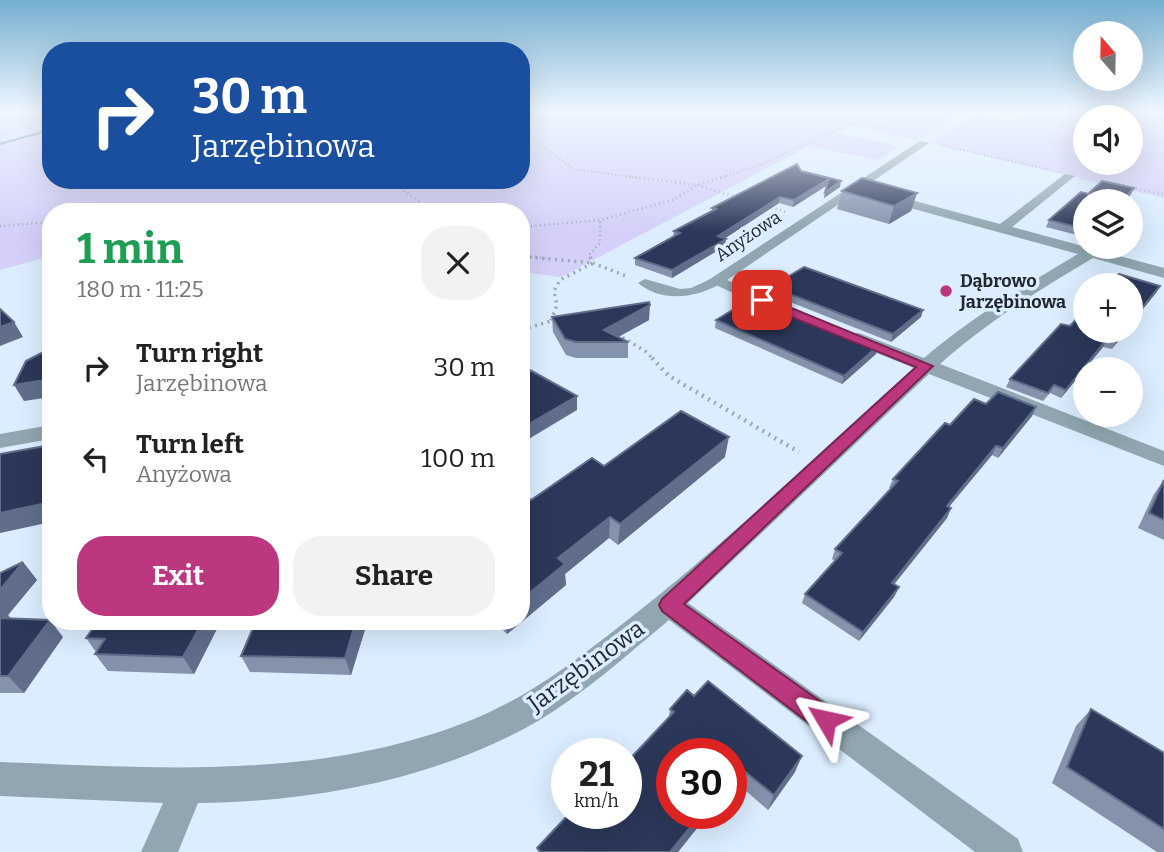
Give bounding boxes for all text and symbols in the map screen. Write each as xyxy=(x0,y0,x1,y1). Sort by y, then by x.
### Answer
north arrow xyxy=(1073,21,1143,91)
map controls xyxy=(1073,21,1143,427)
text: 30 m xyxy=(192,67,307,126)
icon: right xyxy=(77,70,168,161)
button: sound xyxy=(1073,105,1143,175)
text: Jarzębinowa xyxy=(192,127,375,165)
button: layers xyxy=(1073,189,1143,259)
street label: Anyżowa xyxy=(711,206,785,266)
text: 1 min xyxy=(77,224,183,274)
button: close xyxy=(421,226,495,300)
pin xyxy=(732,270,792,330)
place label: Dąbrowo Jarzębinowa xyxy=(959,270,1066,313)
button: + xyxy=(1073,273,1143,343)
text: 180 m · 11:25 xyxy=(77,275,204,303)
icon: arrive xyxy=(743,281,781,319)
marker: Dąbrowo Jarzębinowa xyxy=(938,283,954,299)
text: Turn right xyxy=(136,338,263,369)
icon: right xyxy=(77,349,115,387)
text: 30 m xyxy=(434,352,495,383)
button: − xyxy=(1073,357,1143,427)
text: Jarzębinowa xyxy=(136,369,268,397)
text: Turn left xyxy=(136,429,244,460)
icon: left xyxy=(77,440,115,478)
text: 100 m xyxy=(421,443,495,474)
text: Anyżowa xyxy=(136,460,232,488)
button: Exit xyxy=(77,536,279,616)
button: Share xyxy=(293,536,495,616)
street label: Jarzębinowa xyxy=(521,614,650,718)
position arrow xyxy=(789,683,863,757)
speed limit sign: 30 xyxy=(656,738,747,829)
text: 21 xyxy=(579,753,614,795)
text: km/h xyxy=(574,790,619,812)

